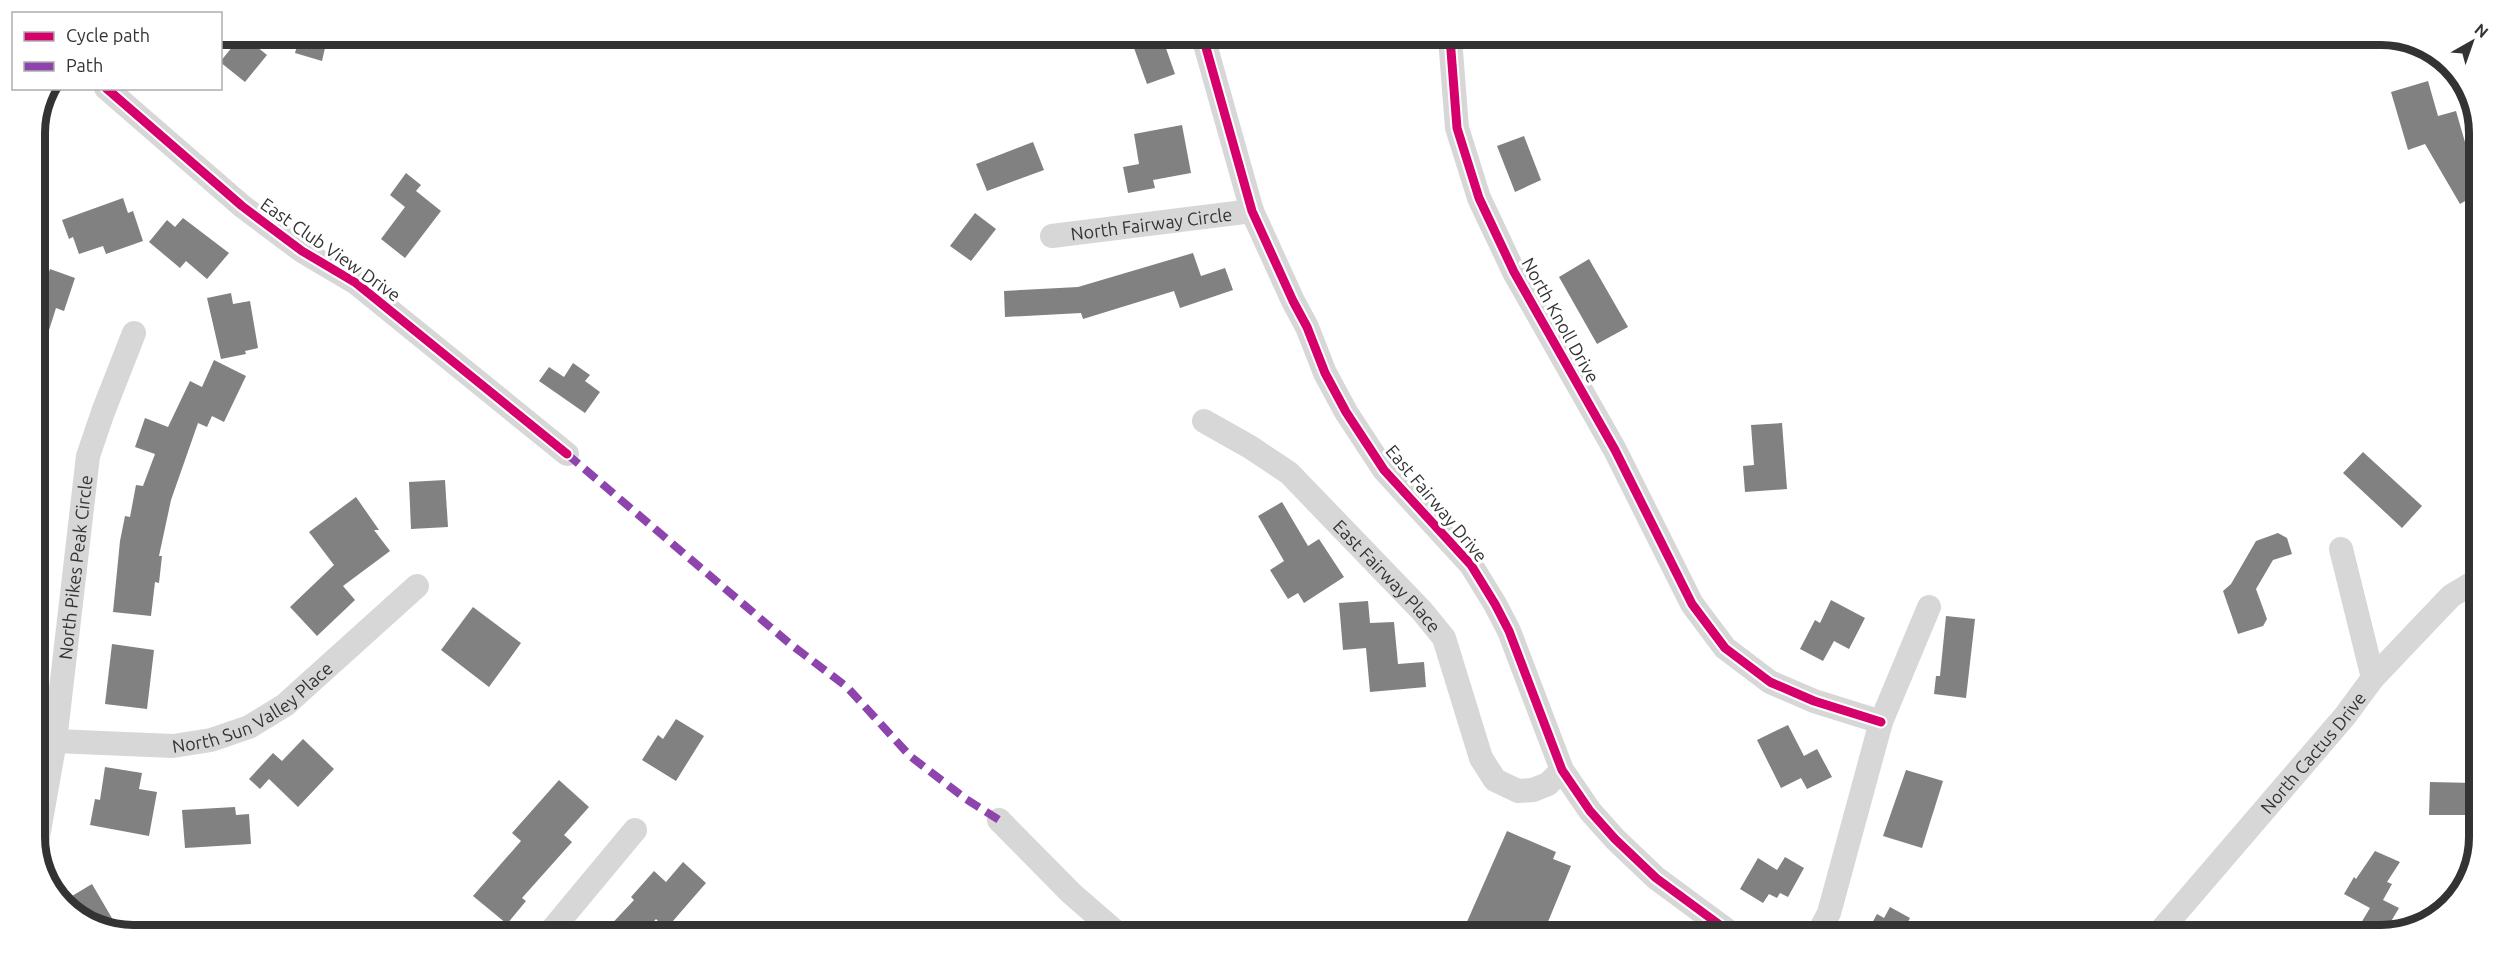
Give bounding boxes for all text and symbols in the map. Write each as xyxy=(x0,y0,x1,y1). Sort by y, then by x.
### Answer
legend xyxy=(12,12,222,90)
north arrow xyxy=(2442,12,2502,72)
text: N xyxy=(2471,20,2492,41)
text: Cycle path xyxy=(66,25,150,45)
text: Path xyxy=(66,55,103,75)
street label: East Club View Drive xyxy=(257,193,405,305)
street label: North Fairway Circle xyxy=(1069,204,1233,244)
street label: North Knoll Drive xyxy=(1518,254,1604,386)
street label: East Fairway Drive xyxy=(1382,440,1492,566)
street label: North Pikes Peak Circle xyxy=(55,474,96,661)
street label: East Fairway Place xyxy=(1330,516,1445,636)
street label: North Sun Valley Place xyxy=(171,658,336,756)
street label: North Cactus Drive xyxy=(2256,688,2369,817)

